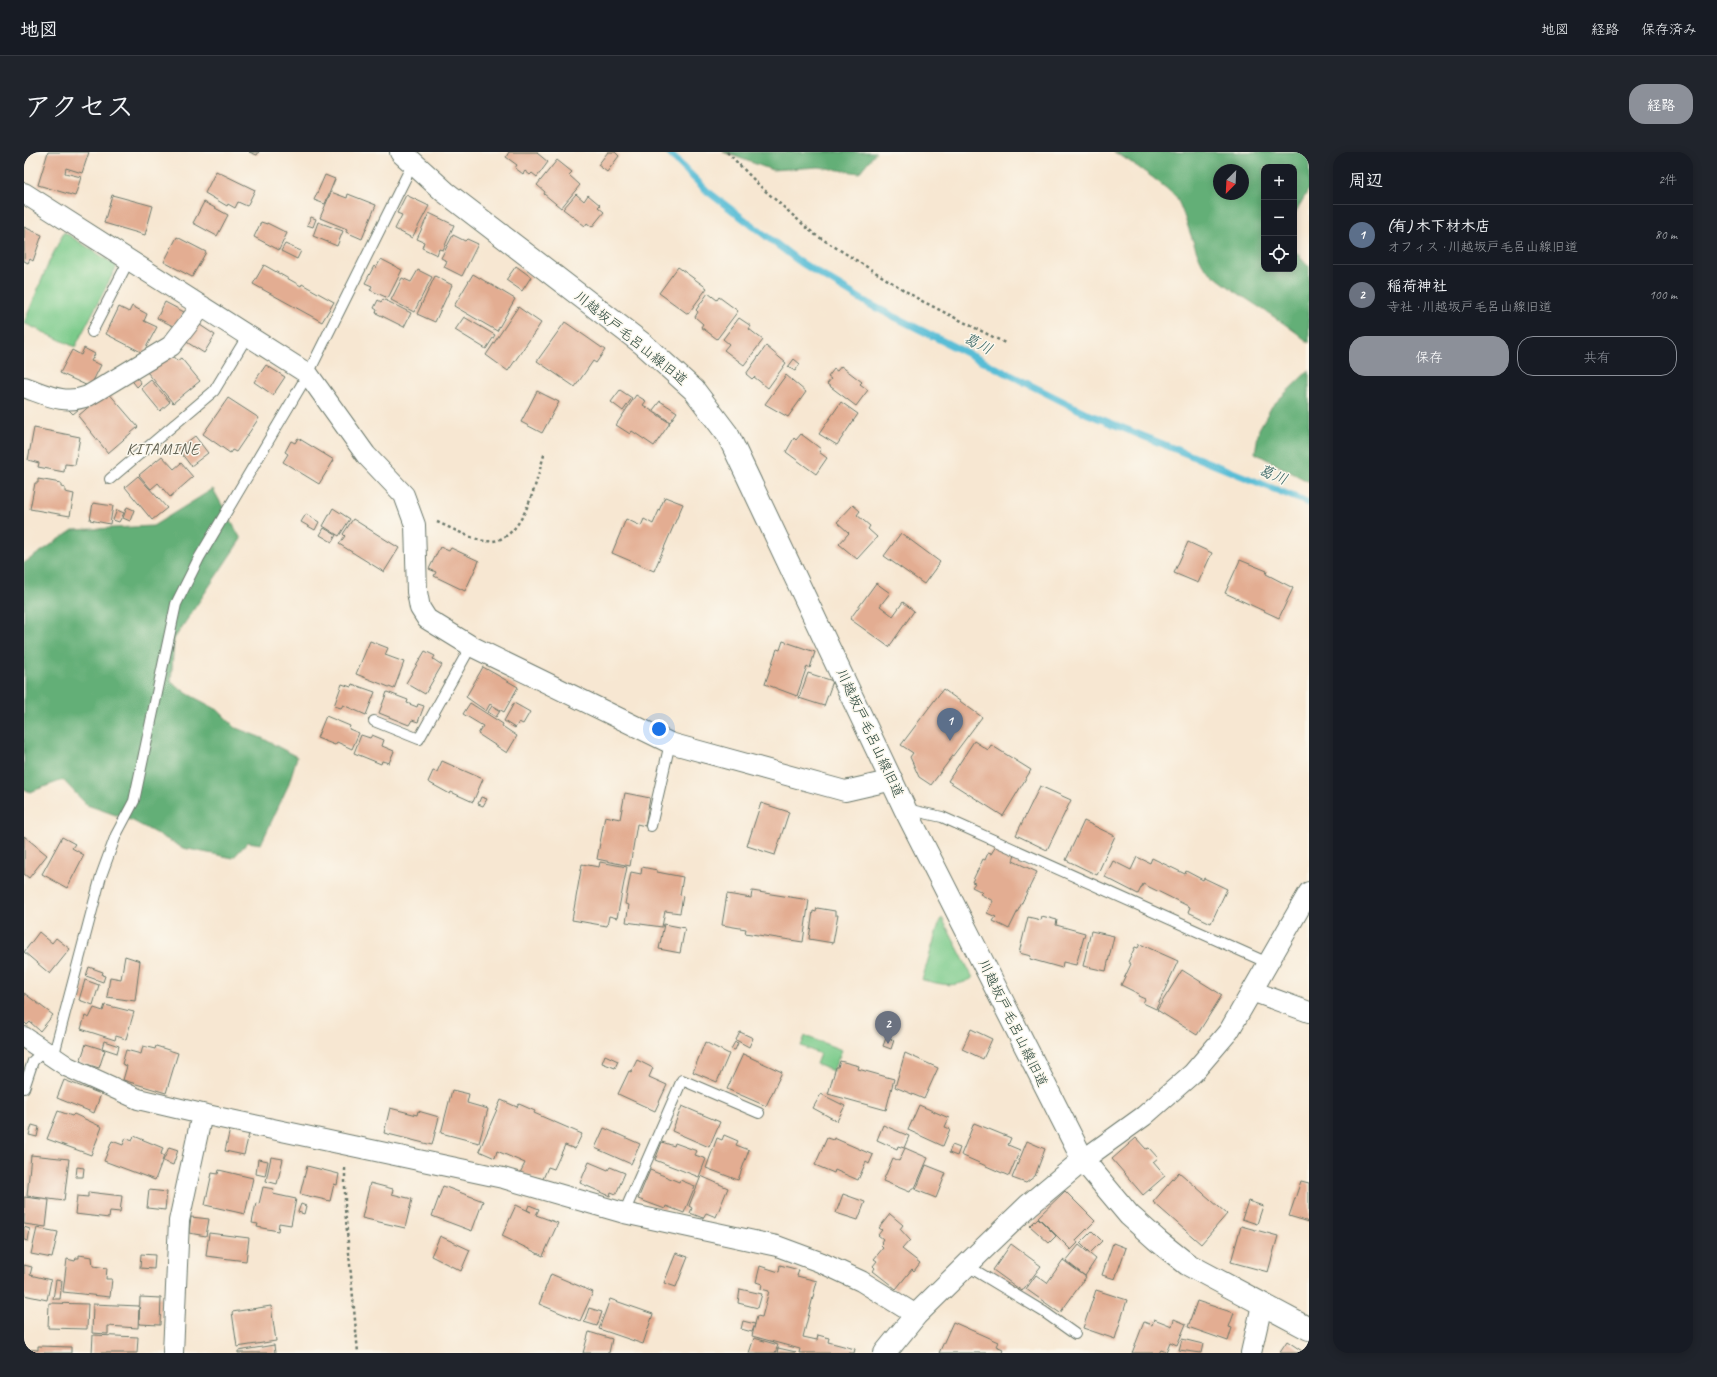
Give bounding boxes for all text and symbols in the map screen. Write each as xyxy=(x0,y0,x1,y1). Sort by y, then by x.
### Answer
text: 地図 xyxy=(20,18,58,42)
text: 地図 xyxy=(1541,21,1569,38)
text: 経路 xyxy=(1591,21,1619,38)
text: 保存済み xyxy=(1641,21,1697,38)
button: 経路 xyxy=(1629,84,1693,124)
text: アクセス xyxy=(24,89,134,124)
north arrow xyxy=(1213,164,1249,200)
map controls xyxy=(1261,164,1297,272)
button: + xyxy=(1261,164,1297,200)
text: 周辺 xyxy=(1349,170,1383,191)
text: 2件 xyxy=(1658,172,1677,188)
button: − xyxy=(1261,200,1297,236)
text: (有) 木下材木店 xyxy=(1387,217,1491,236)
text: 1 xyxy=(1359,227,1365,243)
text: 80 m xyxy=(1655,227,1677,243)
button: locate xyxy=(1261,236,1297,272)
text: オフィス · 川越坂戸毛呂山線旧道 xyxy=(1387,239,1578,255)
text: 稲荷神社 xyxy=(1387,277,1447,296)
street label: 川越坂戸毛呂山線旧道 xyxy=(571,287,691,389)
text: 2 xyxy=(1359,287,1365,303)
text: 100 m xyxy=(1649,287,1677,303)
text: 寺社 · 川越坂戸毛呂山線旧道 xyxy=(1387,299,1552,315)
water label: 葛川 xyxy=(960,329,996,359)
button: 保存 xyxy=(1349,336,1509,376)
button: 共有 xyxy=(1517,336,1677,376)
district label: KITAMINE xyxy=(126,439,201,459)
water label: 葛川 xyxy=(1256,461,1290,489)
street label: 川越坂戸毛呂山線旧道 xyxy=(833,666,907,800)
pin: 1 xyxy=(937,708,963,741)
your location xyxy=(649,719,669,739)
street label: 川越坂戸毛呂山線旧道 xyxy=(975,956,1051,1090)
pin: 2 xyxy=(875,1011,901,1044)

